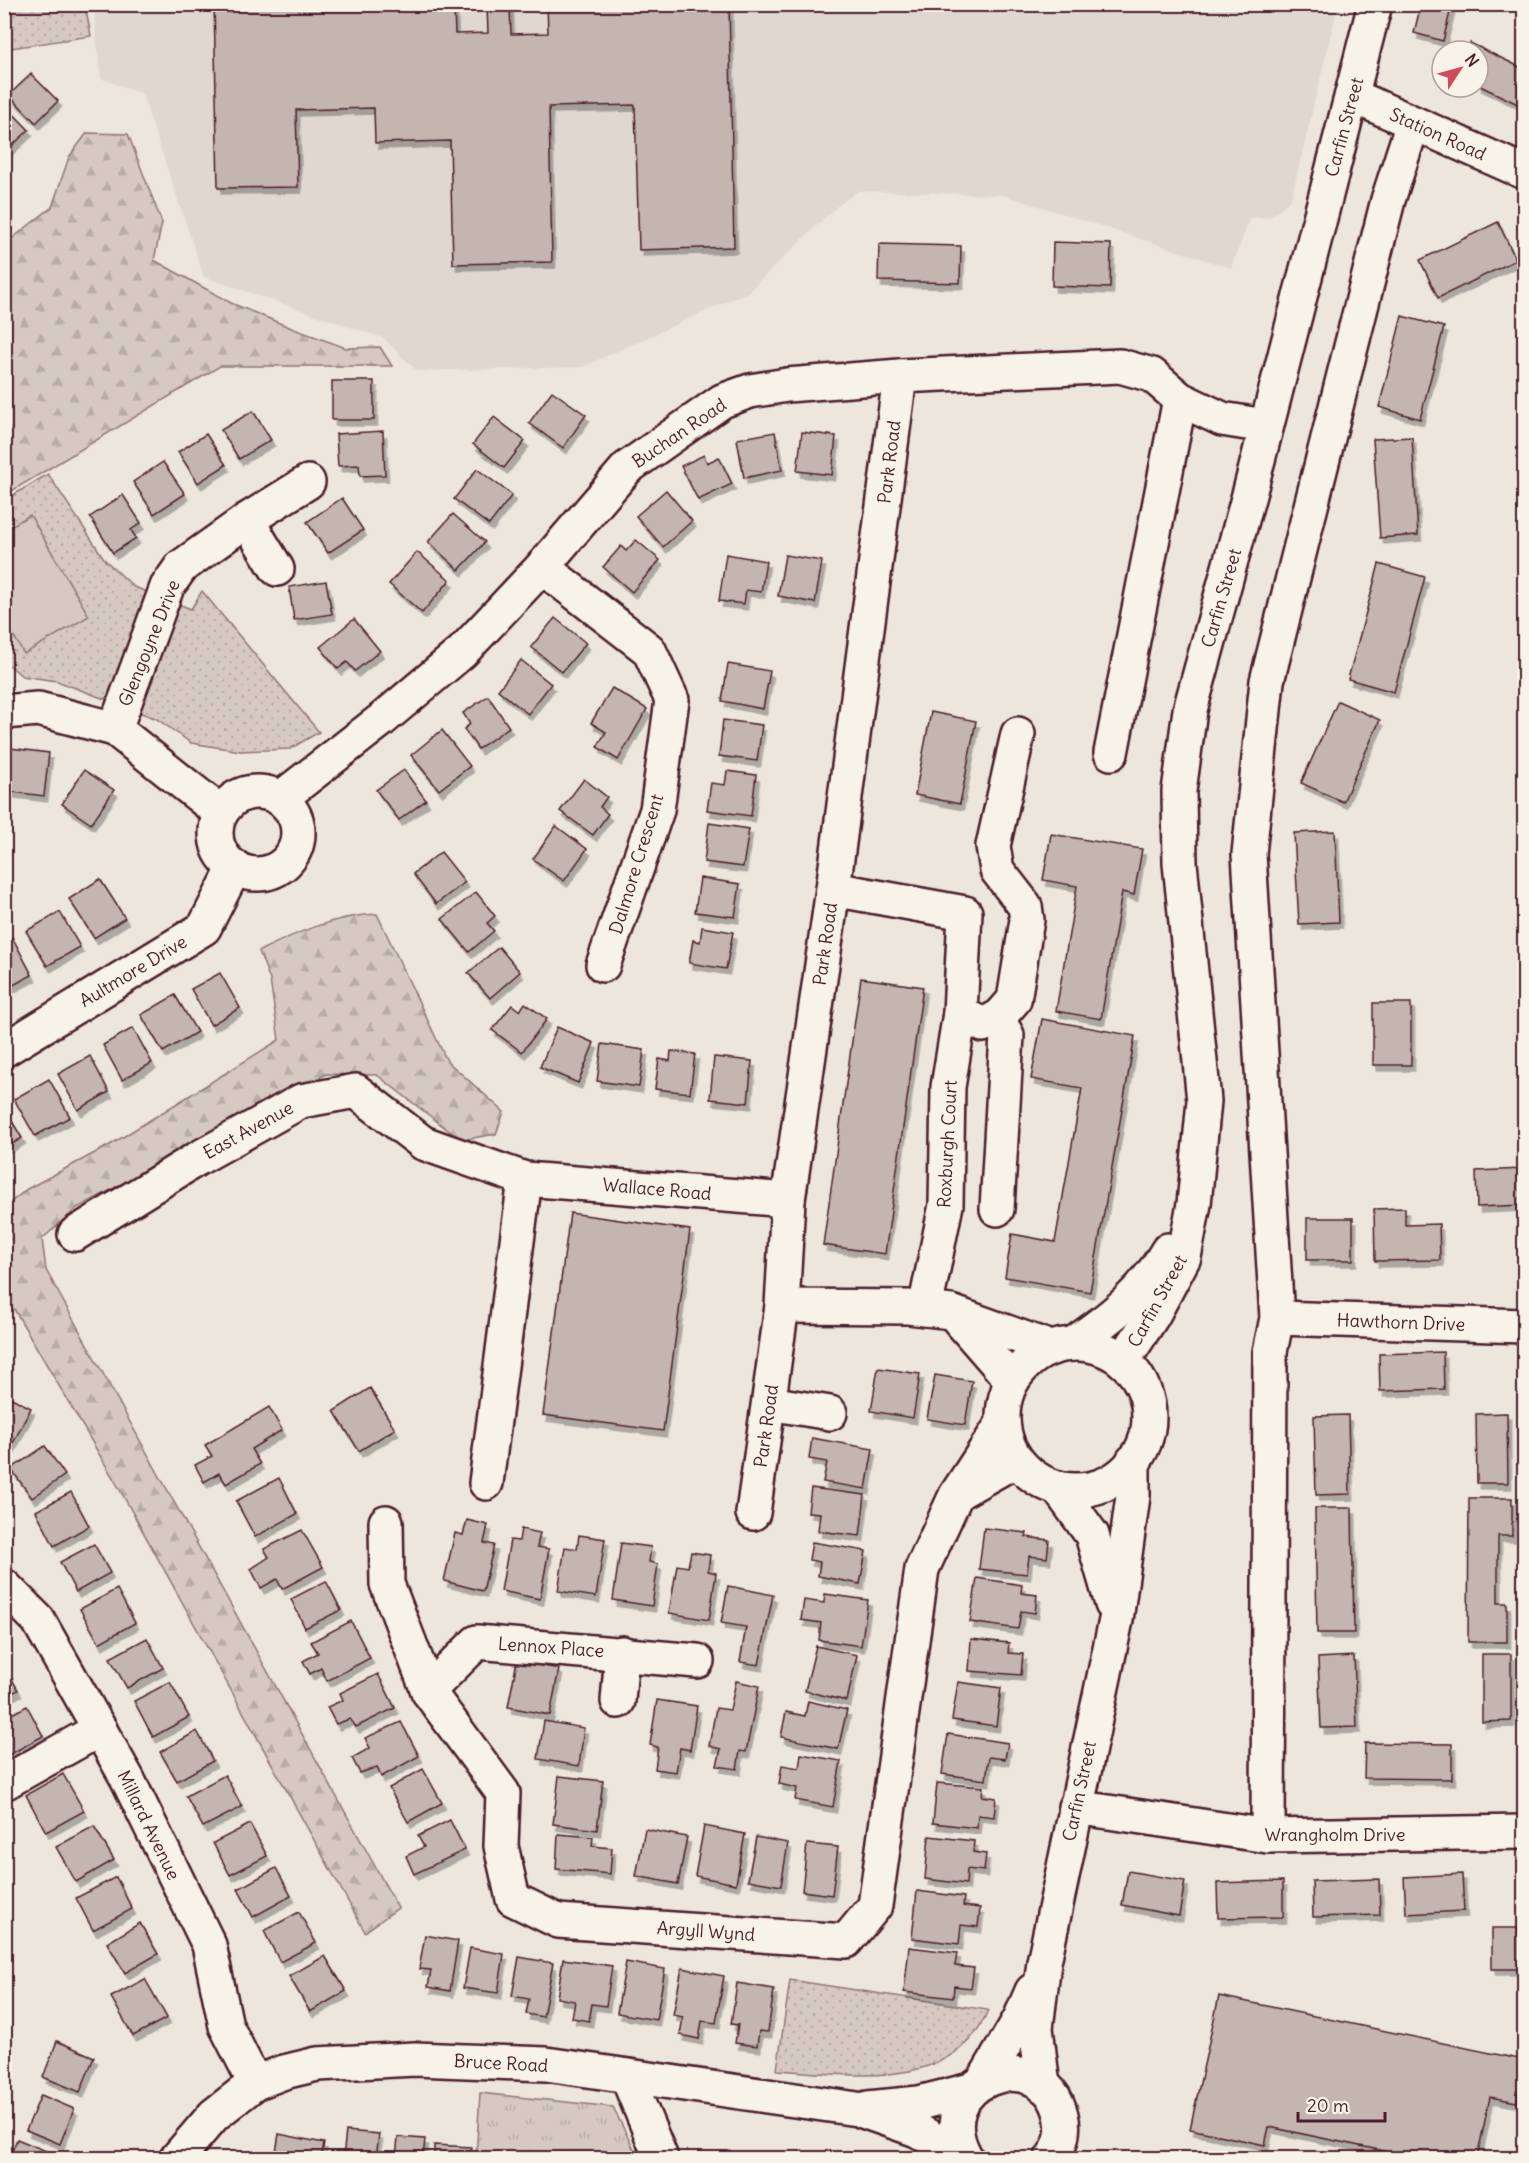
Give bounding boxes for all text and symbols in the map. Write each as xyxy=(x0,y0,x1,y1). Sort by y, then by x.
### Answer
north arrow xyxy=(1430,39,1490,99)
text: N xyxy=(1461,50,1483,71)
street label: Carfin Street xyxy=(1320,75,1368,179)
street label: Station Road xyxy=(1386,103,1490,166)
street label: Buchan Road xyxy=(627,393,731,473)
street label: Park Road xyxy=(872,419,906,505)
street label: Carfin Street xyxy=(1196,546,1246,650)
street label: Glengoyne Drive xyxy=(113,576,185,710)
street label: Dalmore Crescent xyxy=(604,791,668,937)
street label: Park Road xyxy=(808,901,842,987)
street label: Aultmore Drive xyxy=(75,930,191,1012)
street label: Roxburgh Court xyxy=(932,1079,962,1209)
street label: East Avenue xyxy=(199,1096,297,1164)
street label: Wallace Road xyxy=(602,1173,713,1205)
street label: Carfin Street xyxy=(1122,1251,1192,1351)
street label: Hawthorn Drive xyxy=(1336,1308,1466,1336)
street label: Park Road xyxy=(749,1383,783,1469)
street label: Lennox Place xyxy=(497,1632,605,1662)
street label: Carfin Street xyxy=(1057,1739,1101,1843)
street label: Millard Avenue xyxy=(113,1766,185,1884)
street label: Wrangholm Drive xyxy=(1265,1823,1405,1846)
street label: Argyll Wynd xyxy=(656,1916,756,1946)
street label: Bruce Road xyxy=(453,2049,549,2077)
scale bar xyxy=(1298,2085,1385,2123)
text: 20 m xyxy=(1307,2094,1349,2117)

